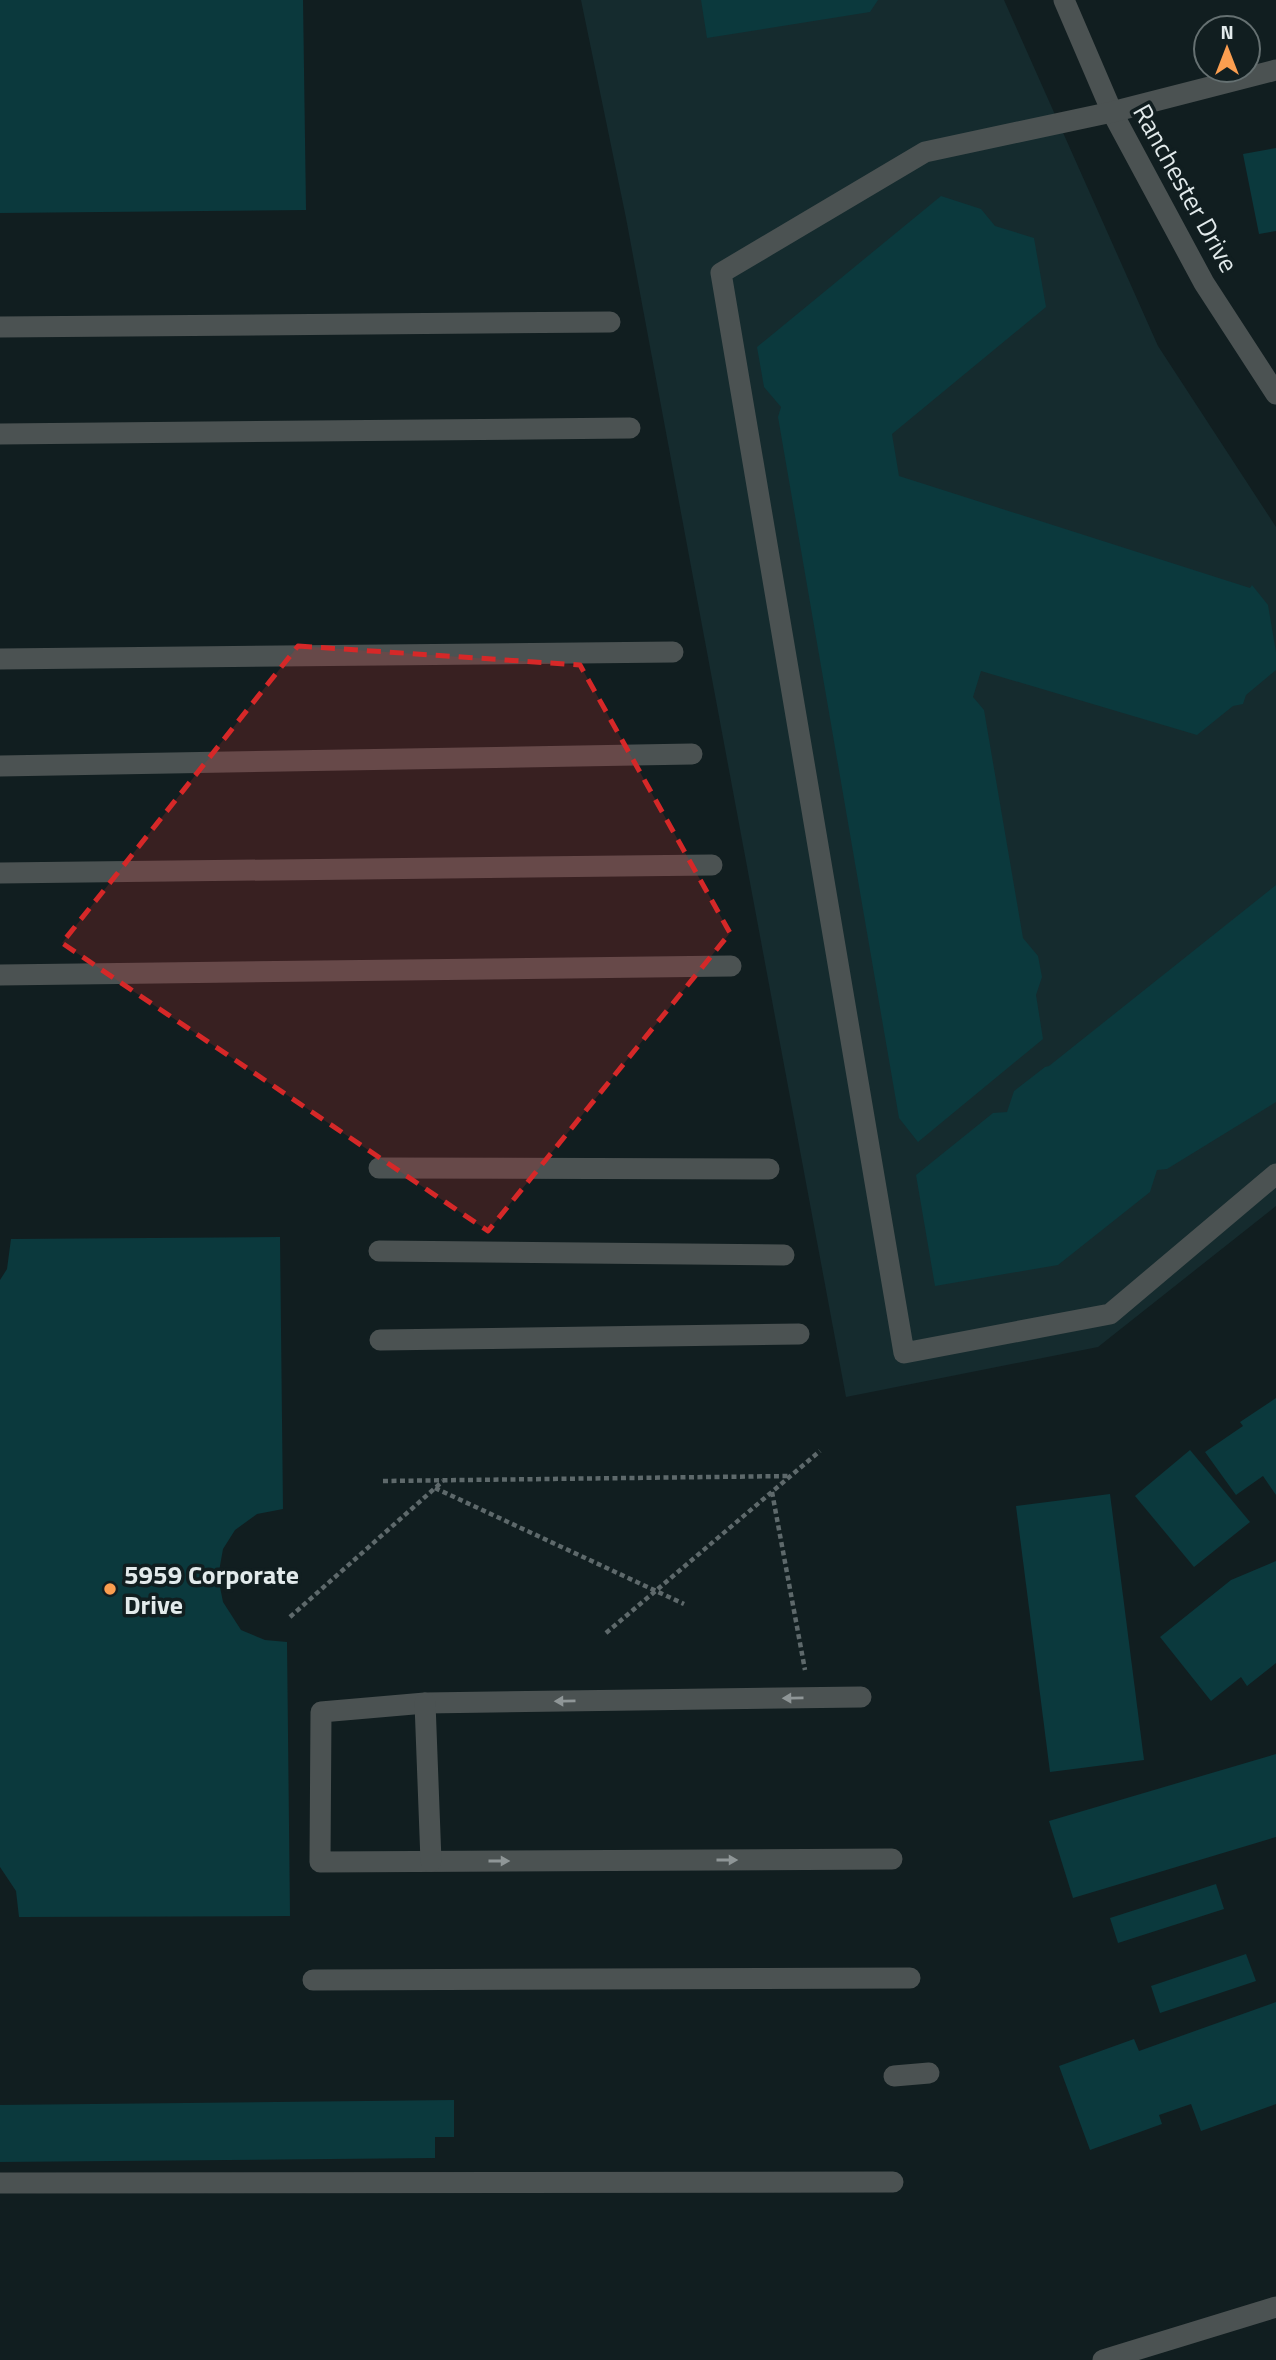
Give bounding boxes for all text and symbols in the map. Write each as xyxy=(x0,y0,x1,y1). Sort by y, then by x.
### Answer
north arrow xyxy=(1192,14,1262,84)
text: N xyxy=(1220,17,1234,46)
street label: Ranchester Drive xyxy=(1124,97,1248,279)
place label: 5959 Corporate Drive xyxy=(124,1555,299,1624)
marker: 5959 Corporate Drive xyxy=(102,1581,118,1597)
one-way arrow xyxy=(781,1692,803,1704)
one-way arrow xyxy=(554,1695,576,1707)
one-way arrow xyxy=(716,1854,738,1866)
one-way arrow xyxy=(489,1855,511,1867)

